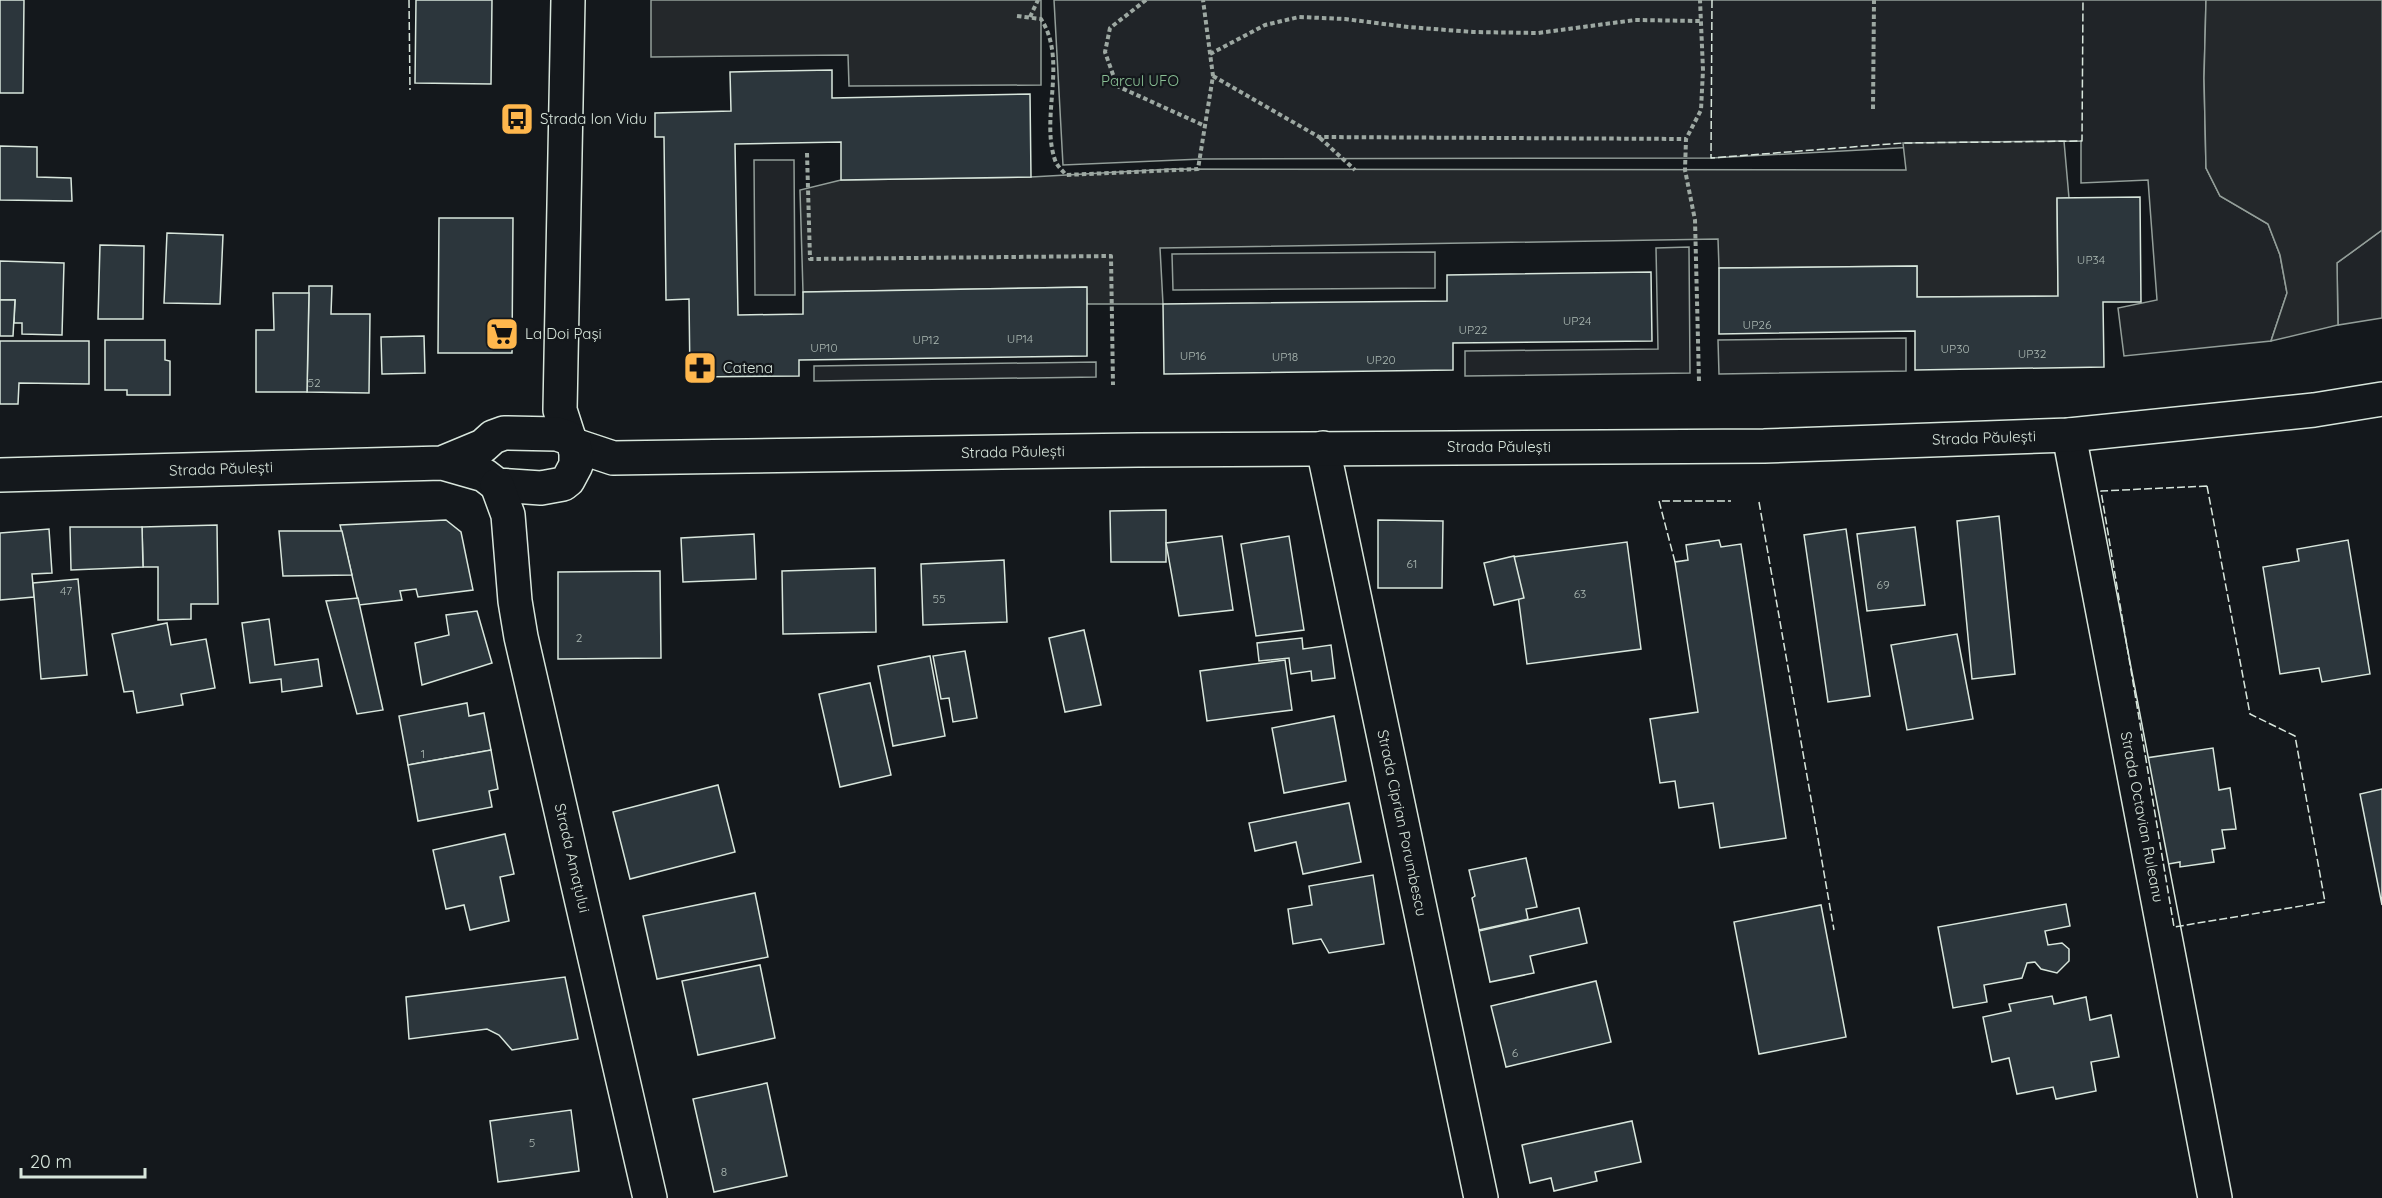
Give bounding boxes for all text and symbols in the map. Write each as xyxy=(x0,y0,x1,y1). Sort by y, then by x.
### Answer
park label: Parcul UFO xyxy=(1101,71,1179,90)
bus stop icon: Strada Ion Vidu xyxy=(499,101,535,137)
place label: Strada Ion Vidu xyxy=(540,109,647,128)
house number: UP34 xyxy=(2077,252,2105,267)
house number: UP24 xyxy=(1563,313,1591,328)
supermarket icon: La Doi Pași xyxy=(484,316,520,352)
house number: UP26 xyxy=(1743,317,1772,332)
house number: UP22 xyxy=(1458,322,1488,337)
place label: La Doi Pași xyxy=(525,324,602,343)
house number: UP14 xyxy=(1007,331,1033,346)
house number: UP12 xyxy=(913,332,940,347)
house number: UP10 xyxy=(810,340,838,355)
house number: UP30 xyxy=(1940,341,1970,356)
house number: UP32 xyxy=(2018,346,2047,361)
house number: UP16 xyxy=(1180,348,1207,363)
house number: UP18 xyxy=(1272,349,1298,364)
pharmacy icon: Catena xyxy=(682,350,718,386)
house number: UP20 xyxy=(1366,352,1396,367)
place label: Catena xyxy=(723,358,773,377)
house number: 52 xyxy=(307,375,321,390)
street label: Strada Păulești xyxy=(1932,426,2036,449)
street label: Strada Păulești xyxy=(1447,437,1551,456)
street label: Strada Păulești xyxy=(961,441,1065,462)
street label: Strada Păulești xyxy=(169,457,273,480)
house number: 61 xyxy=(1407,556,1417,571)
house number: 69 xyxy=(1876,577,1890,592)
house number: 47 xyxy=(60,583,72,598)
house number: 63 xyxy=(1574,586,1586,601)
house number: 55 xyxy=(932,591,946,606)
house number: 2 xyxy=(576,630,583,645)
street label: Strada Ciprian Porumbescu xyxy=(1373,728,1432,918)
street label: Strada Octavian Ruleanu xyxy=(2117,730,2168,904)
house number: 1 xyxy=(421,746,425,761)
street label: Strada Amațului xyxy=(551,801,594,914)
house number: 6 xyxy=(1512,1045,1519,1060)
house number: 5 xyxy=(529,1135,535,1150)
scale bar xyxy=(21,1141,146,1179)
text: 20 m xyxy=(30,1150,72,1173)
house number: 8 xyxy=(721,1164,727,1179)

